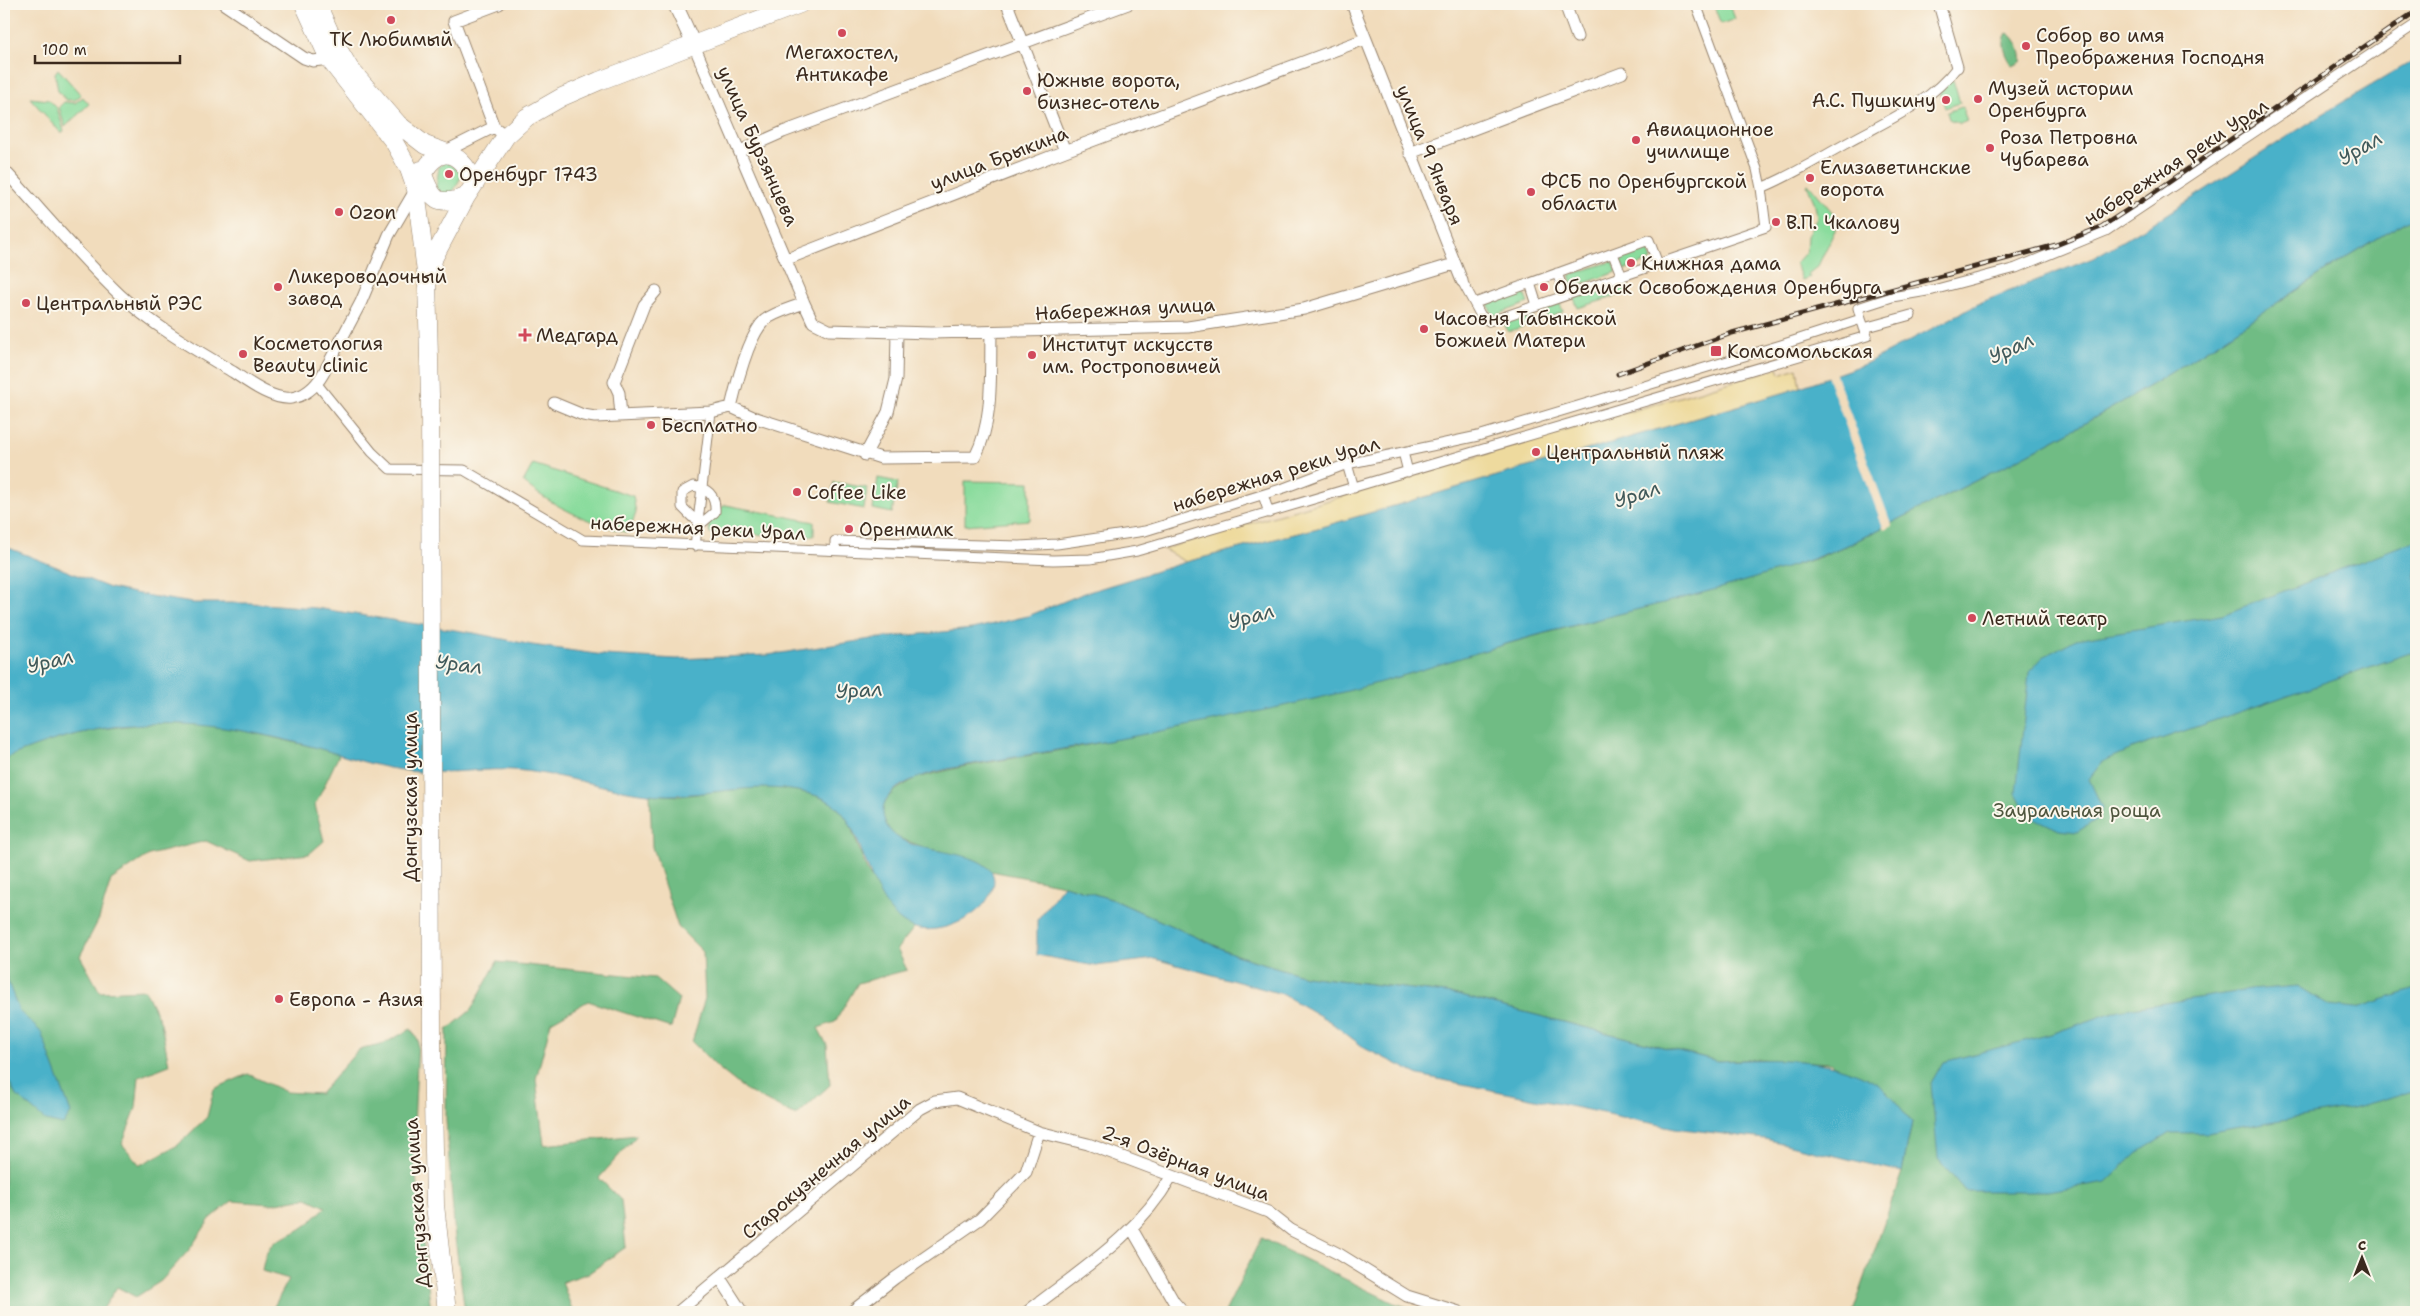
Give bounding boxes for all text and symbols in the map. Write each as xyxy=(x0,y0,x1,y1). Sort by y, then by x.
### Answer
marker: ТК Любимый xyxy=(385,14,397,26)
place label: Собор во имя Преображения Господня xyxy=(2036,23,2265,70)
place label: ТК Любимый xyxy=(329,27,453,52)
marker: Мегахостел, Антикафе xyxy=(836,27,848,39)
scale bar xyxy=(35,32,180,64)
text: 100 m xyxy=(42,40,87,60)
place label: Мегахостел, Антикафе xyxy=(785,40,899,87)
marker: Собор во имя Преображения Господня xyxy=(2020,40,2032,52)
street label: улица Бурзянцева xyxy=(711,62,805,230)
place label: Южные ворота, бизнес-отель xyxy=(1037,68,1180,115)
place label: Музей истории Оренбурга xyxy=(1988,76,2133,123)
street label: улица 9 Января xyxy=(1390,81,1470,229)
marker: Южные ворота, бизнес-отель xyxy=(1021,85,1033,97)
place label: А.С. Пушкину xyxy=(1812,88,1936,113)
marker: Музей истории Оренбурга xyxy=(1972,93,1984,105)
street label: набережная реки Урал xyxy=(2079,93,2273,231)
marker: А.С. Пушкину xyxy=(1940,94,1952,106)
place label: Авиационное училище xyxy=(1646,117,1774,164)
street label: улица Брыкина xyxy=(926,120,1072,196)
place label: Роза Петровна Чубарева xyxy=(2000,125,2138,172)
water label: Урал xyxy=(2333,125,2387,171)
marker: Авиационное училище xyxy=(1630,134,1642,146)
marker: Роза Петровна Чубарева xyxy=(1984,142,1996,154)
place label: Елизаветинские ворота xyxy=(1820,155,1971,202)
place label: Оренбург 1743 xyxy=(459,162,598,187)
marker: Оренбург 1743 xyxy=(443,168,455,180)
place label: ФСБ по Оренбургской области xyxy=(1541,169,1747,216)
marker: Елизаветинские ворота xyxy=(1804,172,1816,184)
marker: ФСБ по Оренбургской области xyxy=(1525,186,1537,198)
place label: Ozon xyxy=(349,200,396,225)
marker: Ozon xyxy=(333,206,345,218)
place label: В.П. Чкалову xyxy=(1786,210,1900,235)
marker: В.П. Чкалову xyxy=(1770,216,1782,228)
place label: Книжная дама xyxy=(1641,251,1781,276)
marker: Книжная дама xyxy=(1625,257,1637,269)
place label: Ликероводочный завод xyxy=(288,264,447,311)
place label: Обелиск Освобождения Оренбурга xyxy=(1554,275,1882,300)
marker: Ликероводочный завод xyxy=(272,281,284,293)
marker: Обелиск Освобождения Оренбурга xyxy=(1538,281,1550,293)
place label: Центральный РЭС xyxy=(36,291,202,316)
street label: Набережная улица xyxy=(1034,292,1216,326)
marker: Центральный РЭС xyxy=(20,297,32,309)
place label: Часовня Табынской Божией Матери xyxy=(1434,306,1617,353)
place label: Медгард xyxy=(536,323,618,348)
marker: Часовня Табынской Божией Матери xyxy=(1418,323,1430,335)
water label: Урал xyxy=(1984,326,2038,370)
marker: Медгард xyxy=(518,328,532,342)
place label: Косметология Beauty clinic xyxy=(253,331,383,378)
place label: Институт искусств им. Ростроповичей xyxy=(1042,332,1221,379)
place label: Комсомольская xyxy=(1727,339,1873,364)
marker: Комсомольская xyxy=(1709,344,1723,358)
marker: Косметология Beauty clinic xyxy=(237,348,249,360)
marker: Институт искусств им. Ростроповичей xyxy=(1026,349,1038,361)
place label: Бесплатно xyxy=(661,413,758,438)
marker: Бесплатно xyxy=(645,419,657,431)
street label: набережная реки Урал xyxy=(1169,430,1383,517)
place label: Центральный пляж xyxy=(1546,440,1724,465)
marker: Центральный пляж xyxy=(1530,446,1542,458)
water label: Урал xyxy=(1611,474,1663,514)
place label: Coffee Like xyxy=(807,480,907,505)
marker: Coffee Like xyxy=(791,486,803,498)
street label: набережная реки Урал xyxy=(590,510,807,546)
place label: Оренмилк xyxy=(859,517,953,542)
marker: Оренмилк xyxy=(843,523,855,535)
water label: Урал xyxy=(1225,597,1277,635)
place label: Летний театр xyxy=(1982,606,2108,631)
marker: Летний театр xyxy=(1966,612,1978,624)
water label: Урал xyxy=(24,643,76,679)
water label: Урал xyxy=(434,648,484,680)
water label: Урал xyxy=(835,676,883,704)
street label: Донгузская улица xyxy=(398,712,423,882)
park label: Зауральная роща xyxy=(1993,798,2161,823)
place label: Европа - Азия xyxy=(289,987,424,1012)
marker: Европа - Азия xyxy=(273,993,285,1005)
street label: Старокузнечная улица xyxy=(736,1089,916,1245)
street label: Донгузская улица xyxy=(399,1117,435,1289)
street label: 2-я Озёрная улица xyxy=(1098,1119,1274,1207)
north arrow xyxy=(2338,1234,2388,1284)
text: С xyxy=(2358,1236,2366,1254)

